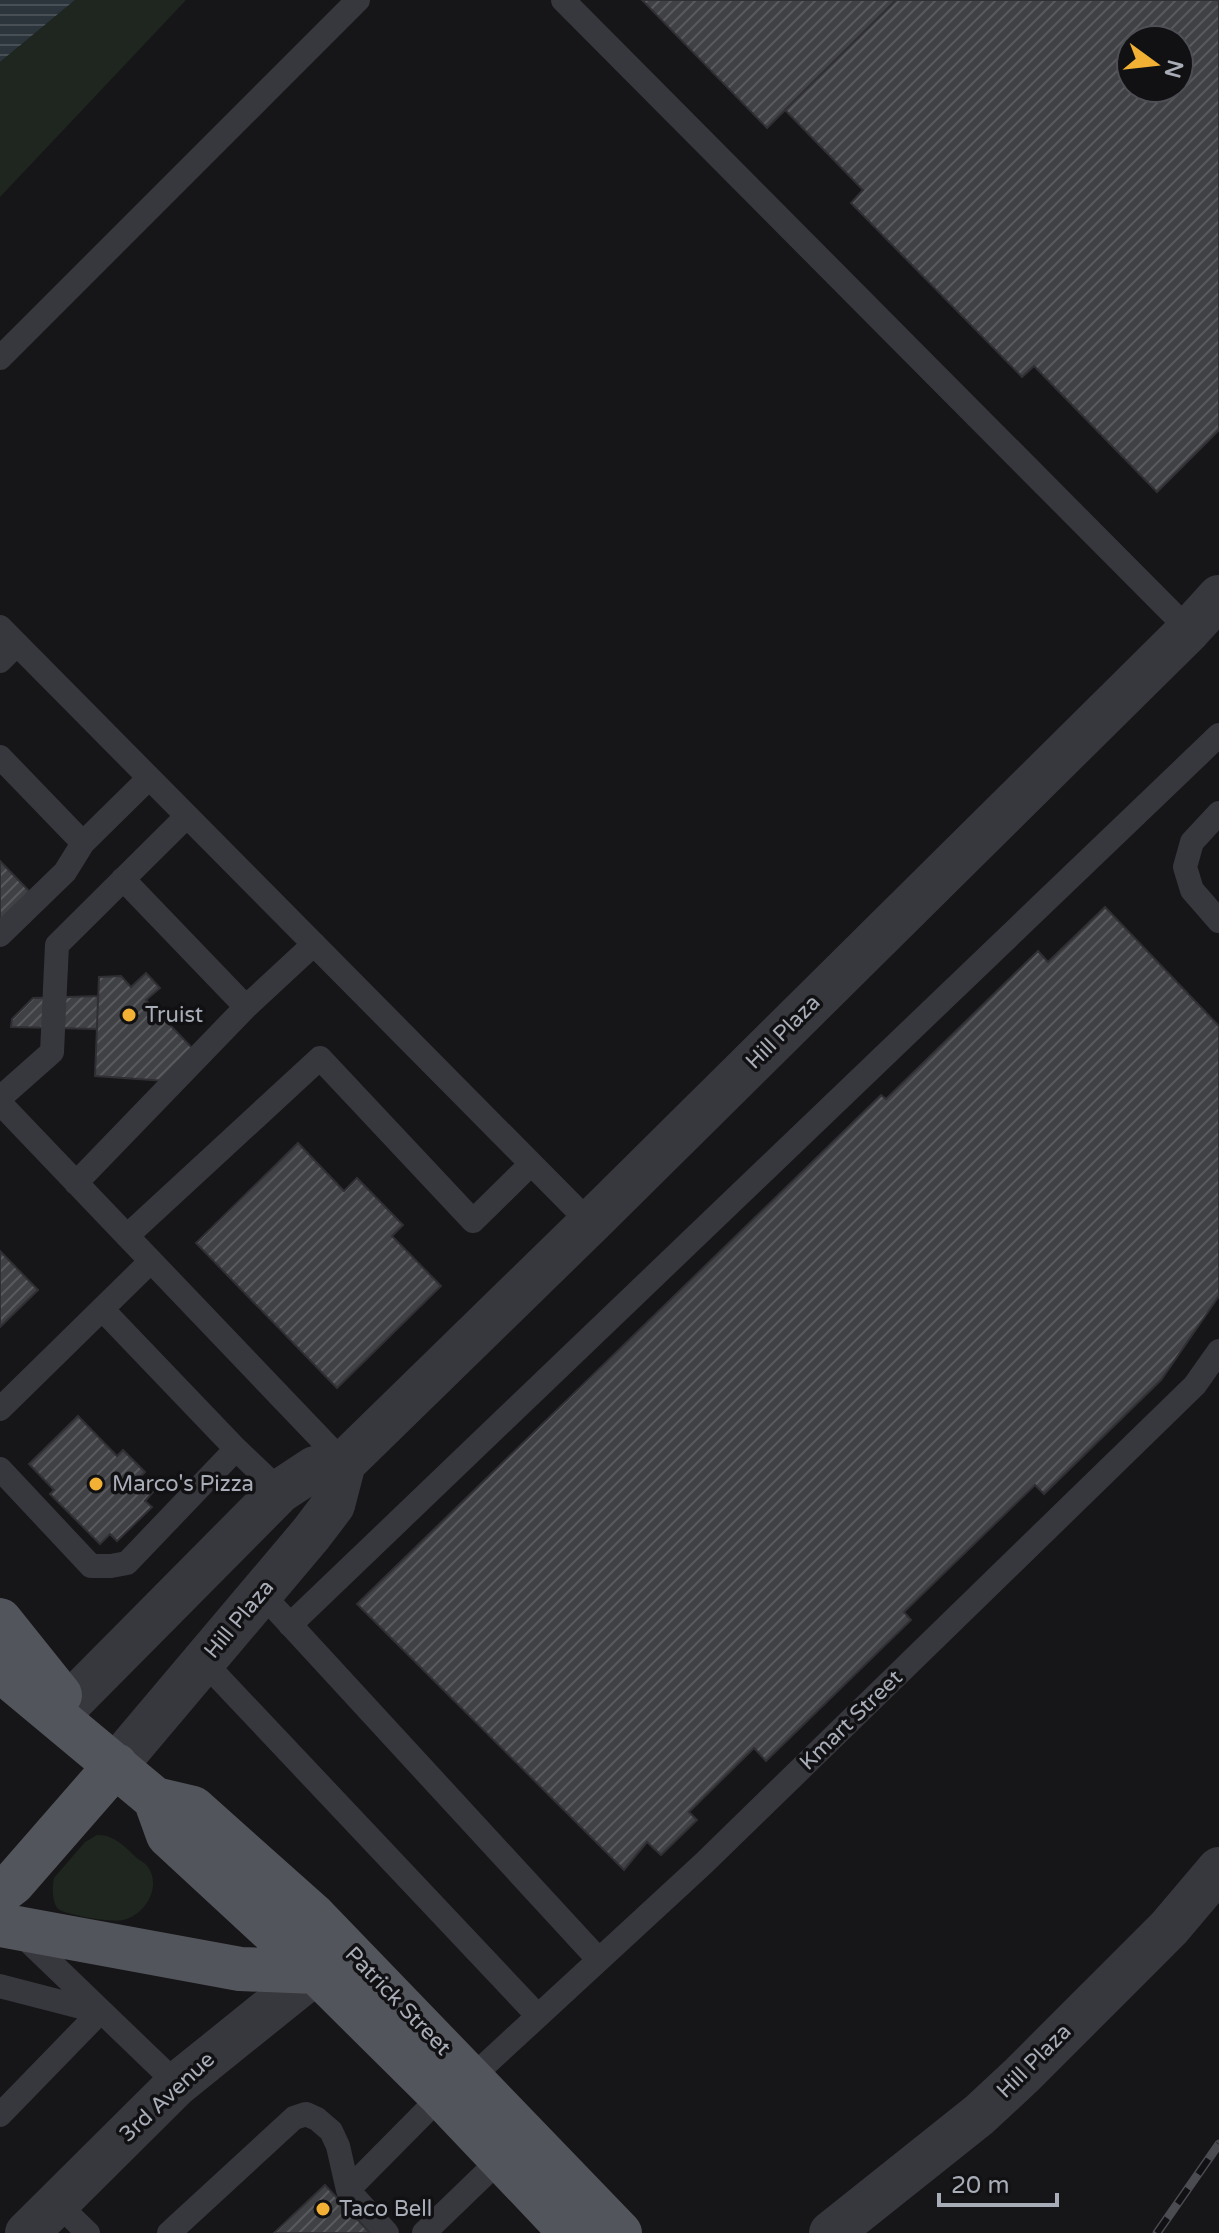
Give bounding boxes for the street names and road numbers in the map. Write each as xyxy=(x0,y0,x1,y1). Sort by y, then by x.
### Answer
street label: Hill Plaza xyxy=(740,989,826,1075)
street label: Hill Plaza xyxy=(199,1575,279,1663)
street label: Kmart Street xyxy=(794,1665,908,1775)
street label: Patrick Street xyxy=(340,1941,456,2061)
street label: Hill Plaza xyxy=(991,2018,1077,2104)
street label: 3rd Avenue xyxy=(114,2046,220,2148)

